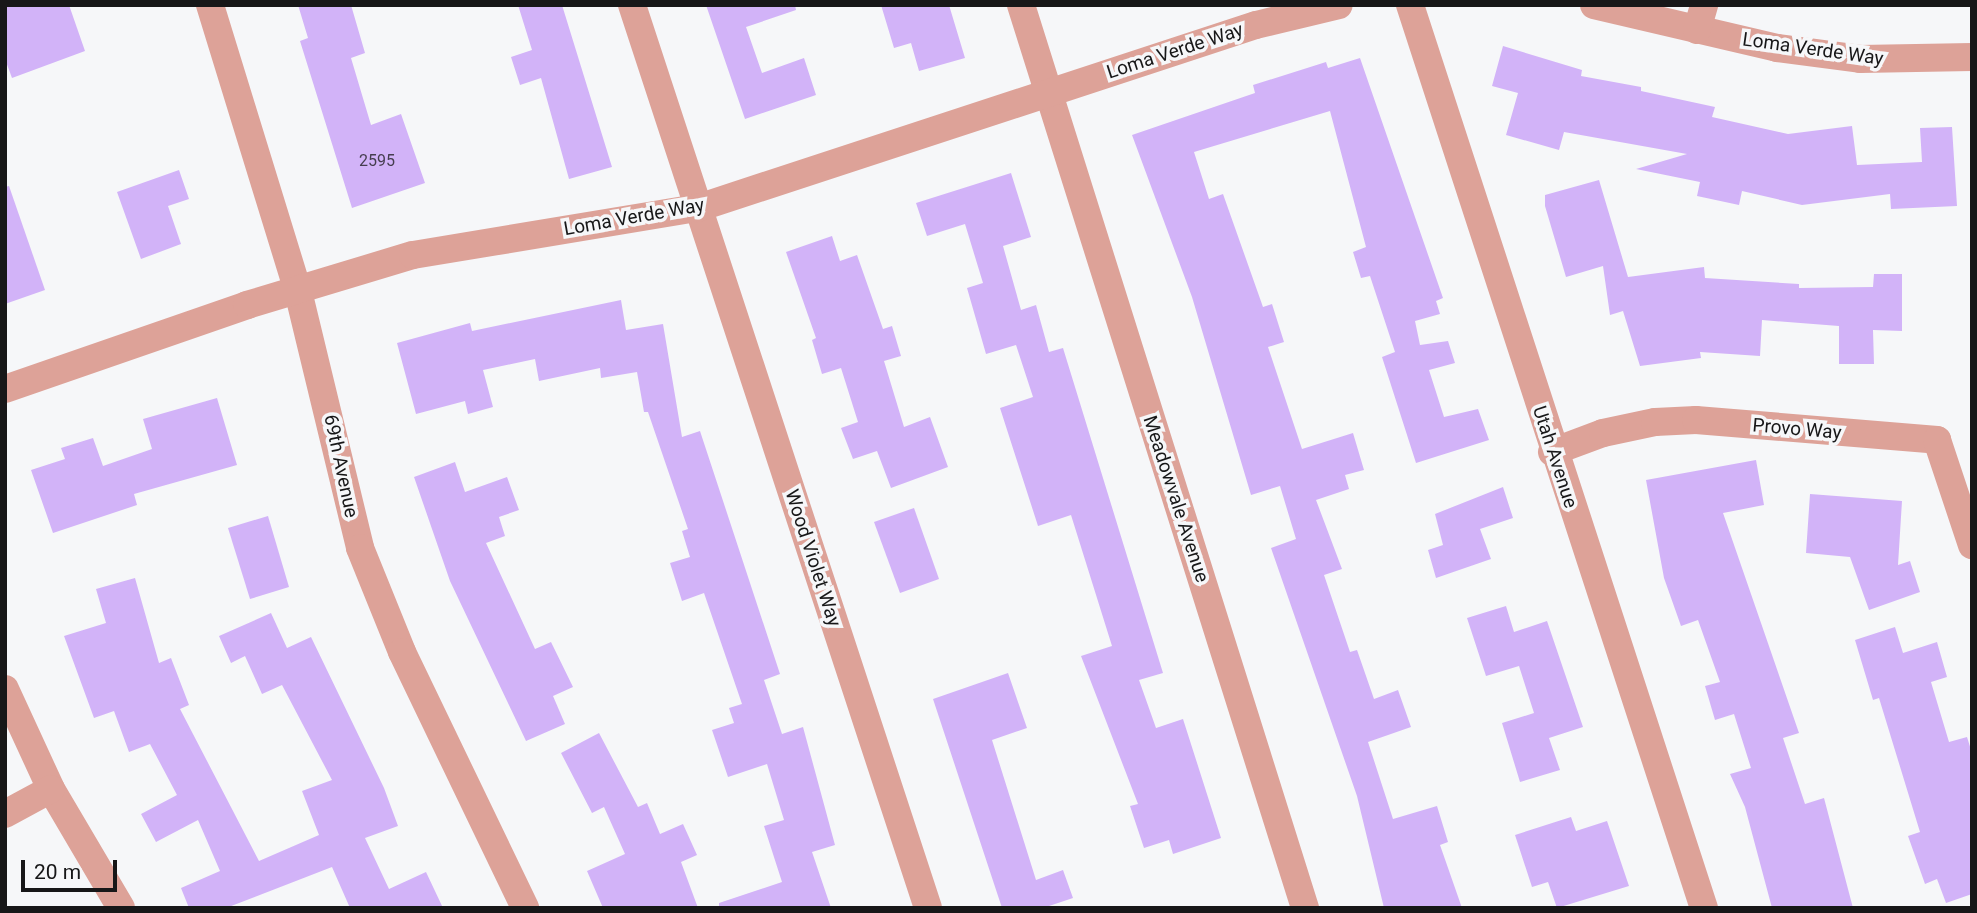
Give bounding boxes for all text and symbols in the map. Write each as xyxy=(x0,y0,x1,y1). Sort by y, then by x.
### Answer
street label: Loma Verde Way xyxy=(1104,18,1246,84)
street label: Loma Verde Way xyxy=(1741,28,1885,70)
house number: 2595 xyxy=(359,151,395,171)
street label: Loma Verde Way xyxy=(562,193,706,241)
street label: Utah Avenue xyxy=(1528,403,1582,511)
street label: 69th Avenue xyxy=(319,412,363,520)
street label: Meadowvale Avenue xyxy=(1138,413,1214,585)
street label: Provo Way xyxy=(1752,414,1842,444)
street label: Wood Violet Way xyxy=(780,487,846,629)
scale bar xyxy=(24,846,121,890)
text: 20 m xyxy=(34,860,81,884)

